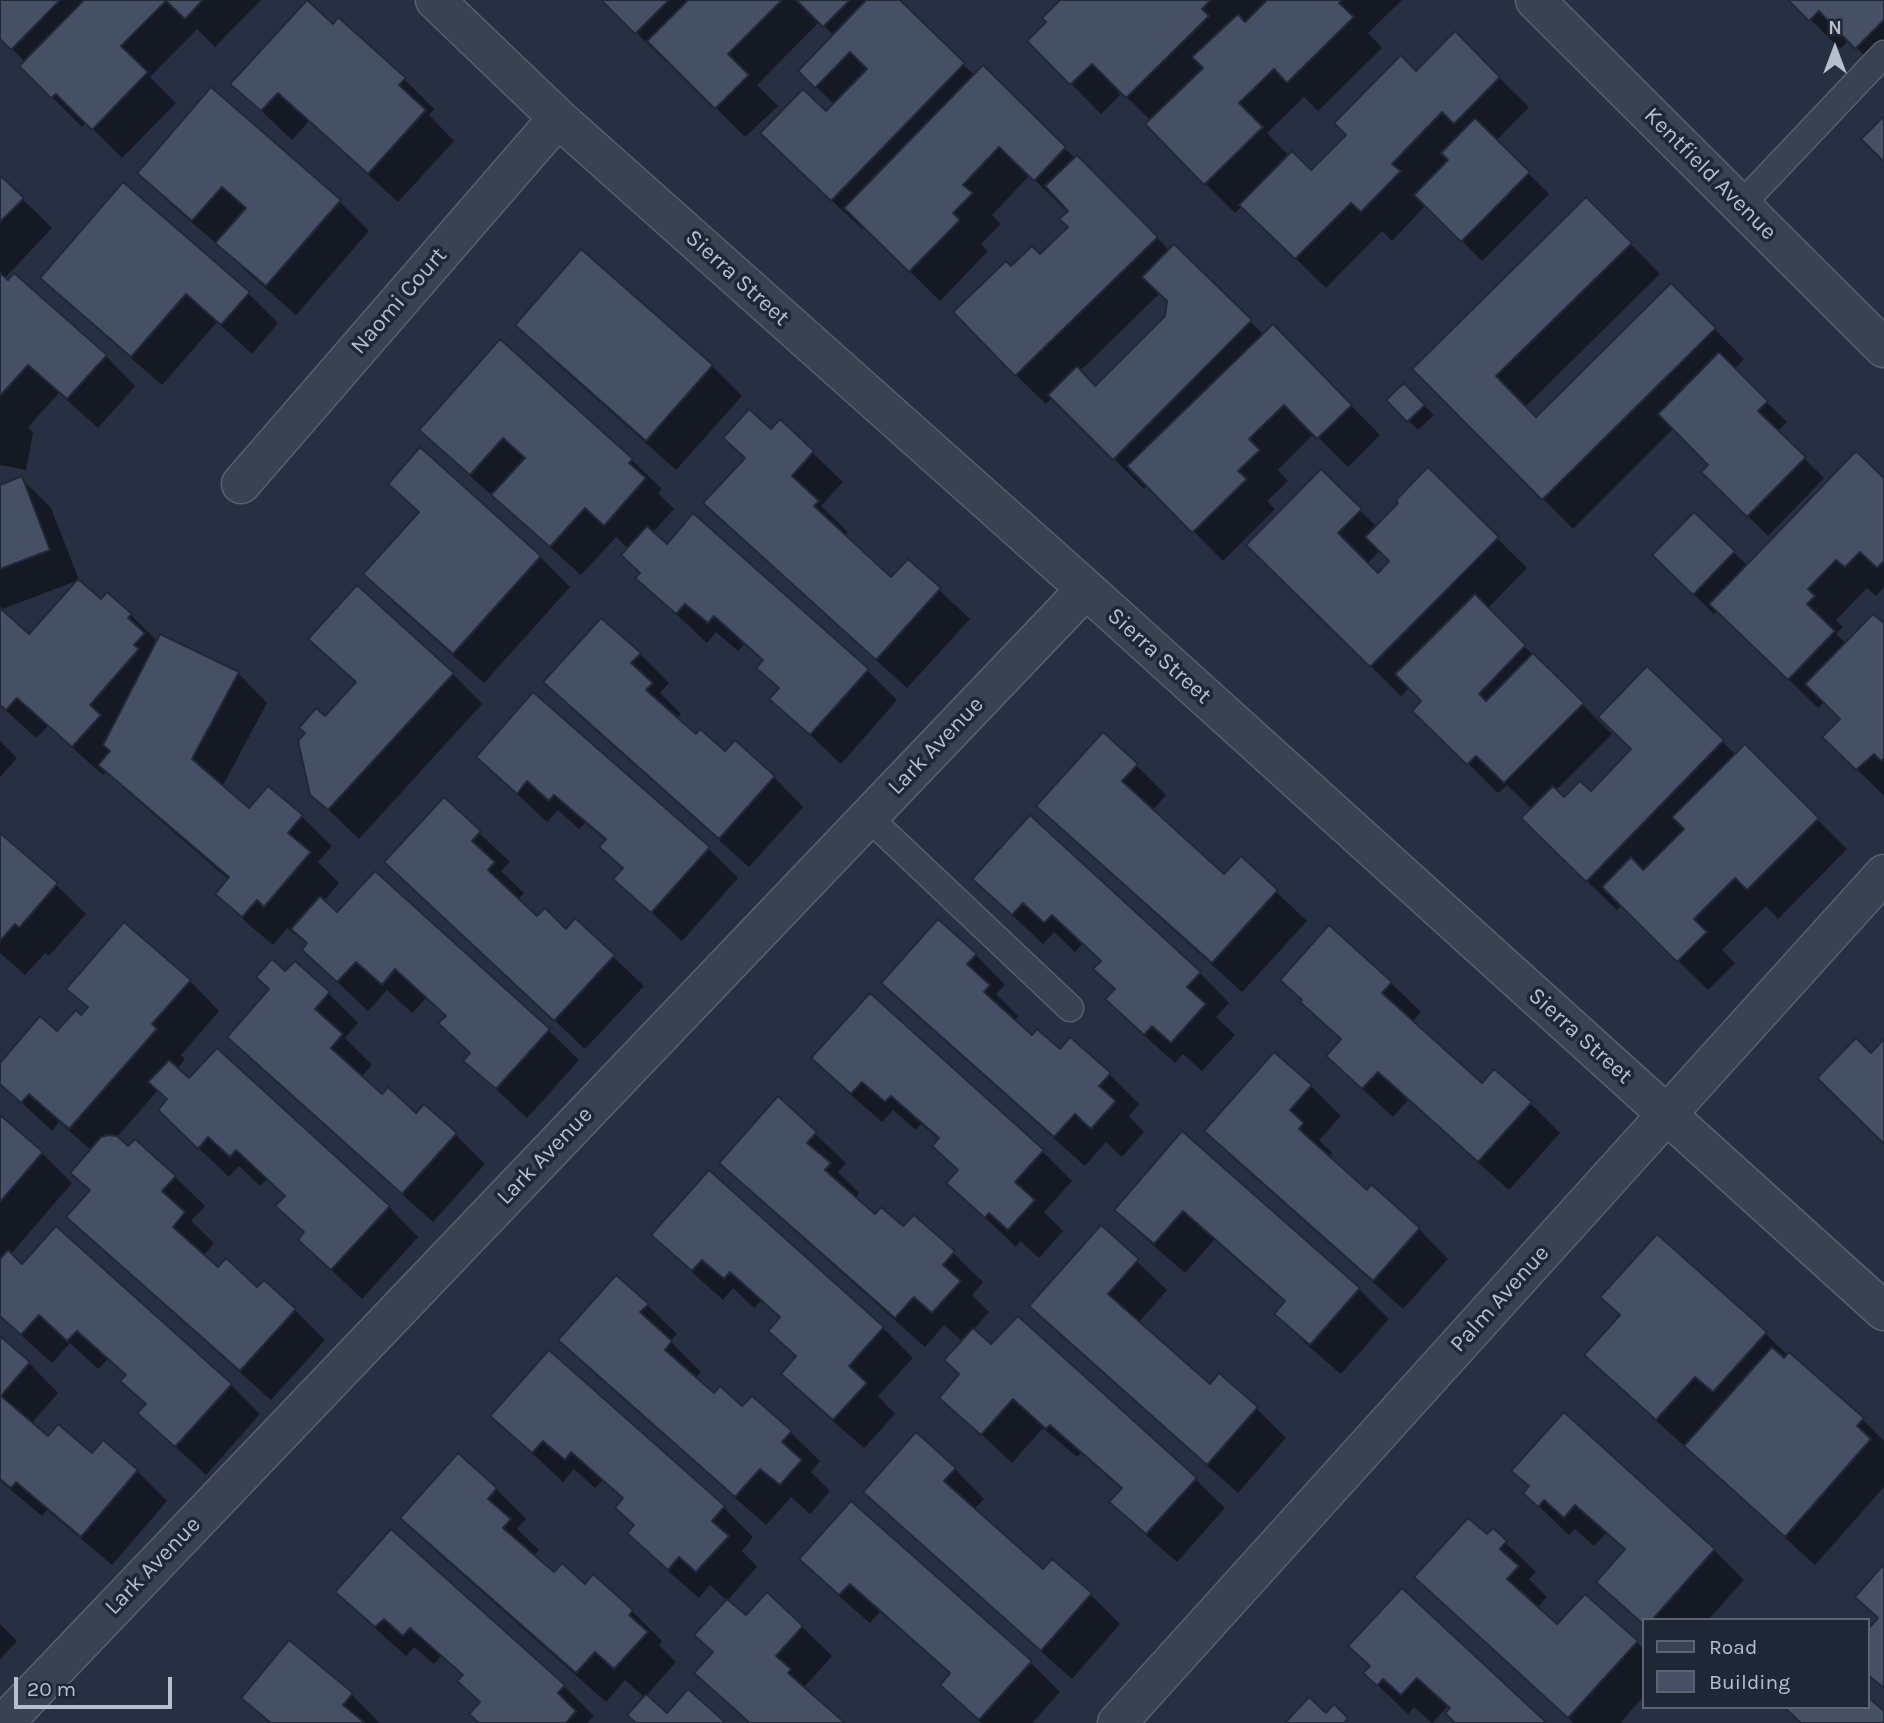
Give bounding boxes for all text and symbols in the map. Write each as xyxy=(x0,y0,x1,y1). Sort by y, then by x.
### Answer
north arrow xyxy=(1800,14,1870,84)
text: N xyxy=(1828,17,1842,39)
street label: Kentfield Avenue xyxy=(1638,102,1782,246)
street label: Sierra Street xyxy=(679,224,795,332)
street label: Naomi Court xyxy=(345,242,453,360)
street label: Sierra Street xyxy=(1101,602,1217,710)
street label: Lark Avenue xyxy=(882,691,990,801)
street label: Sierra Street xyxy=(1522,982,1638,1090)
street label: Lark Avenue xyxy=(491,1101,599,1211)
street label: Palm Avenue xyxy=(1445,1240,1555,1358)
street label: Lark Avenue xyxy=(99,1511,207,1621)
legend xyxy=(1643,1618,1870,1709)
text: Road xyxy=(1709,1635,1757,1659)
scale bar xyxy=(18,1664,175,1708)
text: Building xyxy=(1709,1670,1790,1694)
text: 20 m xyxy=(27,1677,76,1701)

